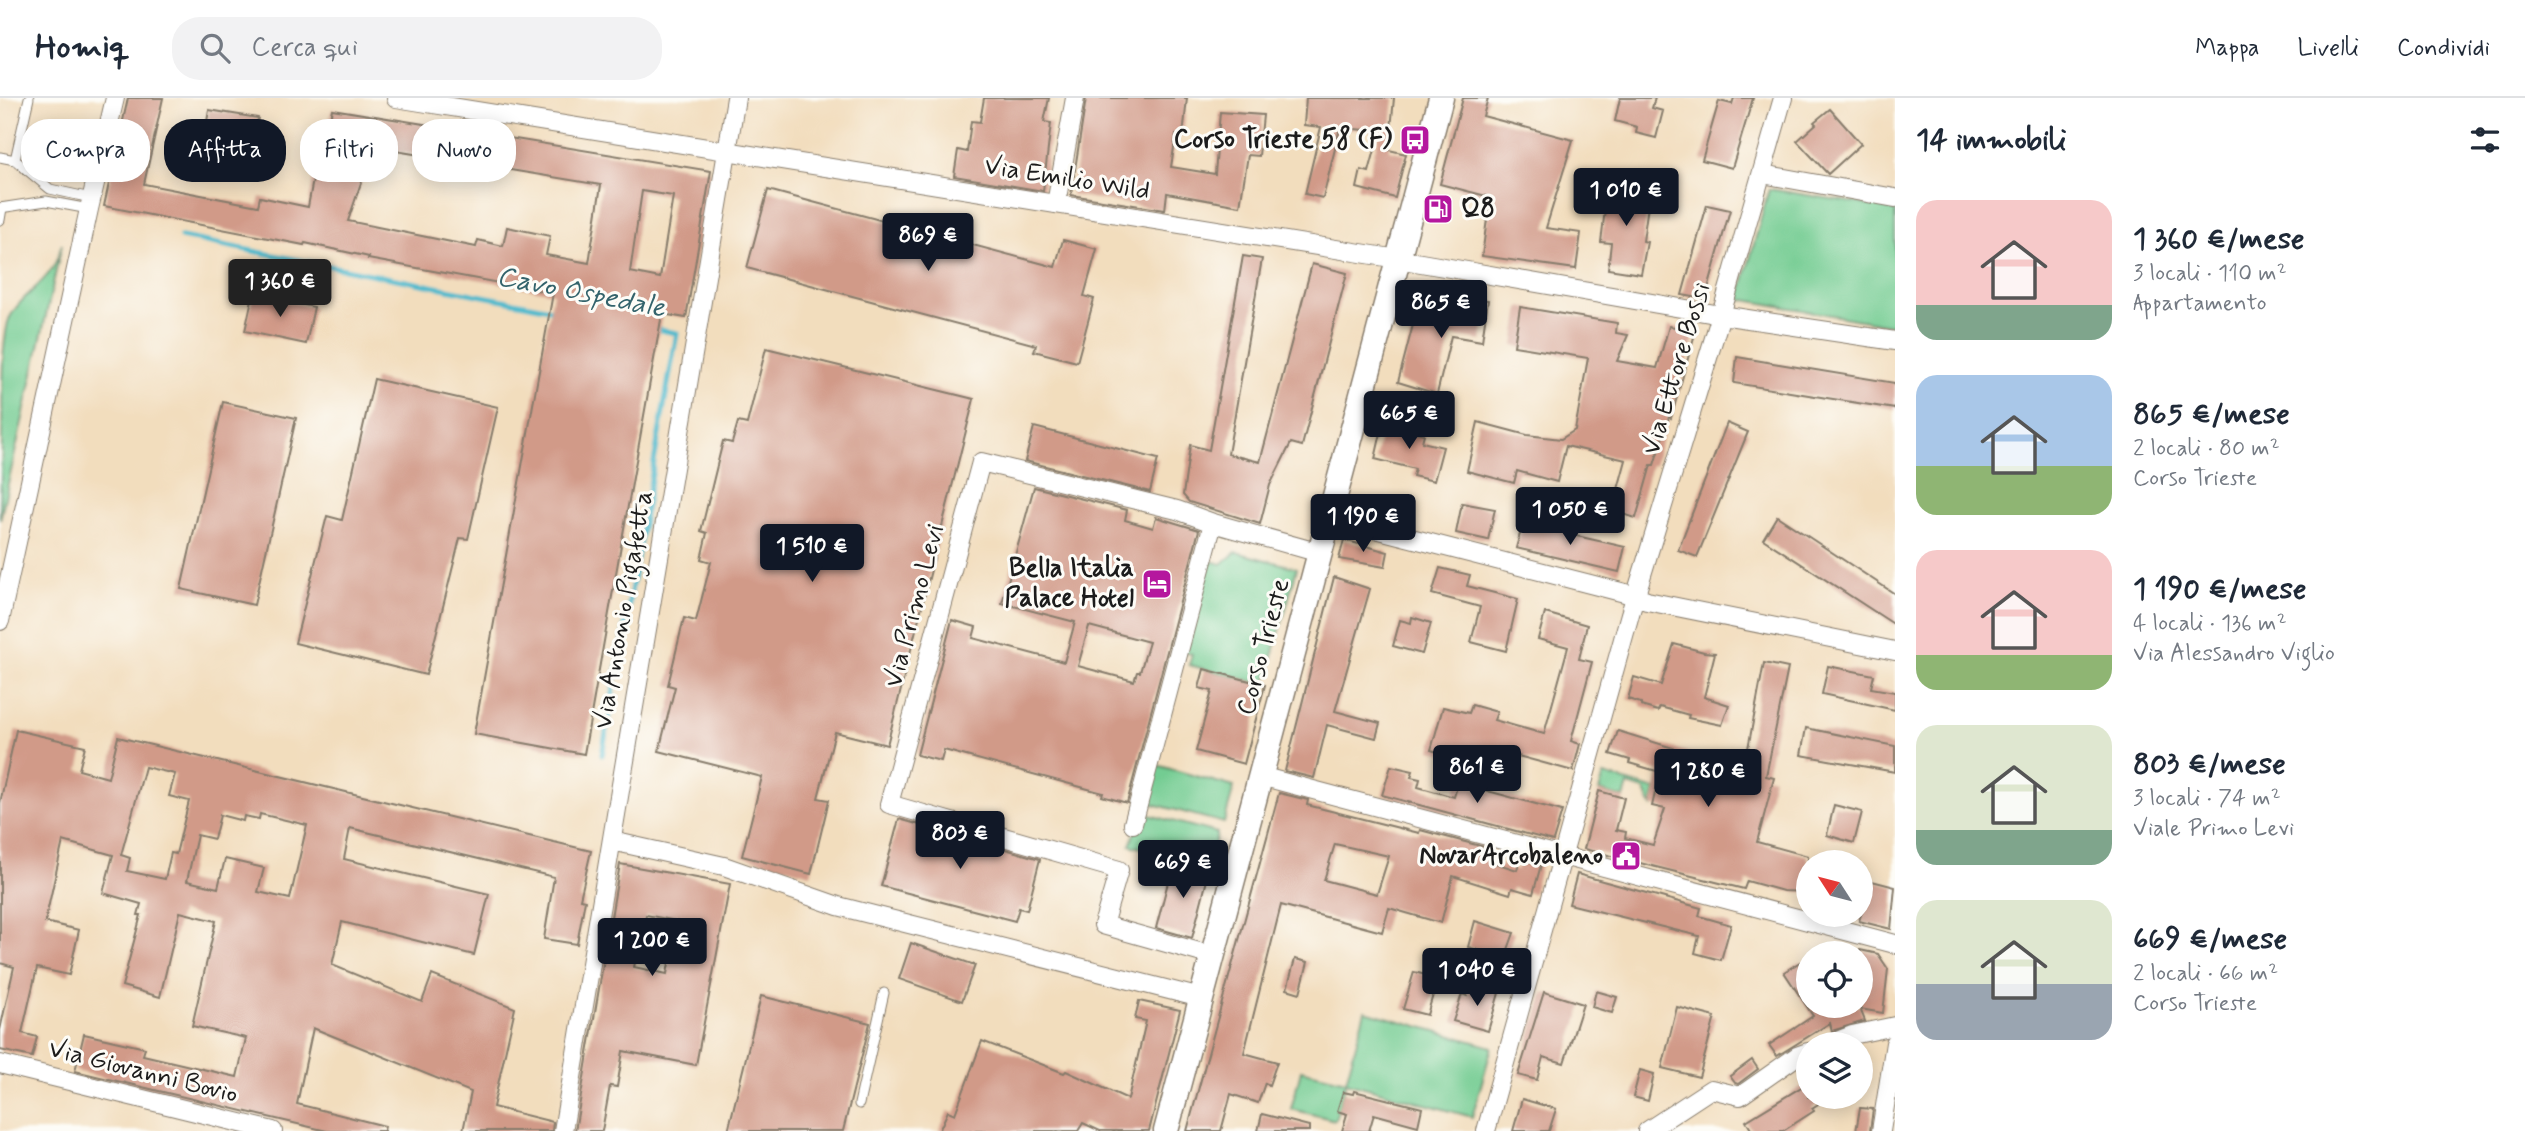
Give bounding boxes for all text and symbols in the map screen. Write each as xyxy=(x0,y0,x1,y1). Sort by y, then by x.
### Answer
search box xyxy=(172,17,662,80)
text: Homiq xyxy=(35,26,130,70)
icon: search xyxy=(196,29,234,67)
text: Cerca qui xyxy=(252,31,358,65)
text: Mappa xyxy=(2195,33,2259,64)
text: Livelli xyxy=(2297,33,2359,64)
text: Condividi xyxy=(2397,33,2490,64)
chip: Compra xyxy=(21,119,150,182)
chip: Affitta xyxy=(164,119,286,182)
chip: Filtri xyxy=(300,119,398,182)
chip: Nuovo xyxy=(412,119,516,182)
text: 14 immobili xyxy=(1916,121,2067,160)
icon: filters xyxy=(2466,121,2504,159)
place label: Corso Trieste 58 (F) xyxy=(1174,123,1393,157)
bus stop icon: Corso Trieste 58 (F) xyxy=(1398,123,1432,157)
street label: Via Emilio Wild xyxy=(982,149,1152,209)
pin: 1 010 € xyxy=(1561,169,1691,228)
text: 1 010 € xyxy=(1590,176,1662,206)
fuel station icon: Q8 xyxy=(1421,192,1455,226)
place label: Q8 xyxy=(1461,192,1495,226)
pin: 869 € xyxy=(879,214,977,273)
text: 1 360 €/mese xyxy=(2133,220,2305,259)
text: 869 € xyxy=(898,221,958,251)
icon: home xyxy=(1972,228,2056,312)
water label: Cavo Ospedale xyxy=(494,259,669,328)
text: 3 locali · 110 m² xyxy=(2133,259,2287,289)
pin: 1 360 € xyxy=(215,260,345,319)
text: 1 360 € xyxy=(244,267,316,297)
street label: Via Ettore Bossi xyxy=(1635,279,1719,459)
pin: 865 € xyxy=(1392,280,1490,340)
text: 865 € xyxy=(1411,288,1471,318)
text: Appartamento xyxy=(2133,289,2267,319)
pin: 665 € xyxy=(1360,392,1458,451)
text: 865 €/mese xyxy=(2133,395,2290,434)
text: 665 € xyxy=(1380,399,1438,429)
icon: home xyxy=(1972,403,2056,487)
text: 2 locali · 80 m² xyxy=(2133,434,2280,464)
text: Corso Trieste xyxy=(2133,464,2257,494)
street label: Via Antonio Pigafetta xyxy=(586,488,665,732)
pin: 1 050 € xyxy=(1505,488,1635,547)
pin: 1 190 € xyxy=(1298,494,1428,554)
text: 1 050 € xyxy=(1532,495,1608,525)
text: 1 190 € xyxy=(1327,502,1399,532)
street label: Via Primo Levi xyxy=(877,521,953,691)
pin: 1 510 € xyxy=(747,524,877,584)
text: 1 510 € xyxy=(776,532,848,562)
place label: Bella Italia Palace Hotel xyxy=(1004,552,1134,616)
hotel icon: Bella Italia Palace Hotel xyxy=(1140,567,1174,601)
text: 1 190 €/mese xyxy=(2133,570,2306,609)
street label: Corso Trieste xyxy=(1229,575,1299,719)
icon: home xyxy=(1972,578,2056,662)
text: 4 locali · 136 m² xyxy=(2133,609,2287,639)
text: Via Alessandro Viglio xyxy=(2133,639,2335,669)
text: 803 €/mese xyxy=(2133,745,2286,784)
pin: 861 € xyxy=(1428,746,1526,805)
pin: 1 280 € xyxy=(1643,750,1773,809)
text: 861 € xyxy=(1449,753,1505,783)
icon: home xyxy=(1972,753,2056,837)
text: 1 280 € xyxy=(1670,757,1746,787)
text: 3 locali · 74 m² xyxy=(2133,784,2281,814)
pin: 803 € xyxy=(911,812,1009,871)
text: Viale Primo Levi xyxy=(2133,814,2294,844)
text: 803 € xyxy=(932,819,988,849)
place label: NovarArcobaleno xyxy=(1419,839,1603,873)
public building icon: NovarArcobaleno xyxy=(1609,839,1643,873)
pin: 669 € xyxy=(1134,840,1232,900)
text: 669 € xyxy=(1154,848,1212,878)
north arrow xyxy=(1796,850,1872,928)
map controls xyxy=(1796,850,1873,1109)
pin: 1 200 € xyxy=(587,918,717,978)
text: 669 €/mese xyxy=(2133,920,2287,959)
text: 1 200 € xyxy=(614,926,690,956)
icon: home xyxy=(1972,928,2056,1012)
button: locate xyxy=(1796,941,1873,1018)
pin: 1 040 € xyxy=(1412,948,1542,1008)
text: 1 040 € xyxy=(1438,956,1516,986)
text: 2 locali · 66 m² xyxy=(2133,959,2278,989)
text: Corso Trieste xyxy=(2133,989,2257,1019)
street label: Via Giovanni Bovio xyxy=(45,1032,241,1112)
button: layers xyxy=(1796,1032,1873,1109)

